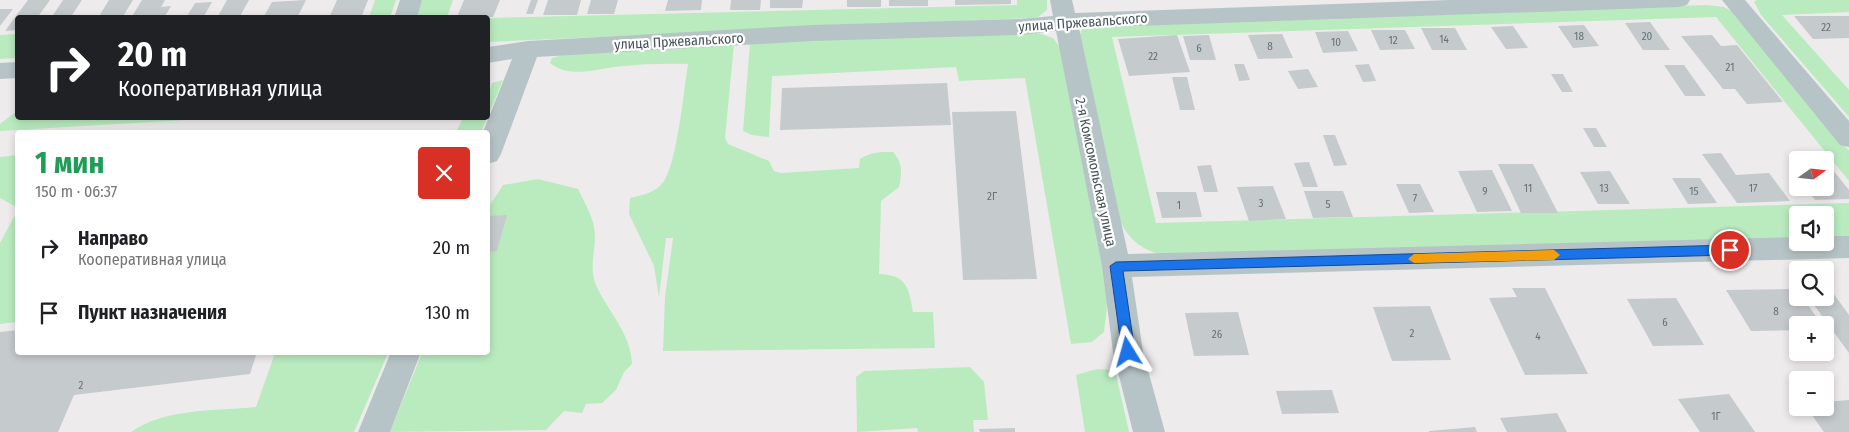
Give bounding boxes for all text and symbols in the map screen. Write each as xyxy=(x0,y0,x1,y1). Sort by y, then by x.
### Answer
street label: улица Пржевальского xyxy=(1018,10,1148,35)
house number: 22 xyxy=(1821,21,1831,34)
street label: улица Пржевальского xyxy=(614,30,744,53)
house number: 18 xyxy=(1574,30,1584,43)
house number: 20 xyxy=(1642,30,1653,43)
text: 20 m xyxy=(118,33,187,75)
house number: 14 xyxy=(1439,33,1449,46)
house number: 12 xyxy=(1388,34,1398,47)
icon: right xyxy=(35,35,100,100)
house number: 10 xyxy=(1331,36,1341,49)
house number: 8 xyxy=(1267,40,1273,53)
house number: 6 xyxy=(1196,42,1202,55)
house number: 22 xyxy=(1148,50,1158,63)
house number: 21 xyxy=(1726,61,1734,74)
text: Кооперативная улица xyxy=(118,75,322,102)
street label: 2-я Комсомольская улица xyxy=(1071,96,1120,248)
text: 1 мин xyxy=(35,145,104,181)
button: close xyxy=(418,147,470,199)
north arrow xyxy=(1789,151,1834,196)
map controls xyxy=(1789,151,1834,416)
text: 150 m · 06:37 xyxy=(35,182,117,201)
house number: 11 xyxy=(1524,182,1532,195)
house number: 13 xyxy=(1599,182,1609,195)
house number: 17 xyxy=(1749,182,1758,195)
house number: 9 xyxy=(1482,185,1488,198)
house number: 15 xyxy=(1689,185,1699,198)
house number: 2Г xyxy=(987,190,997,203)
house number: 7 xyxy=(1413,192,1418,205)
house number: 3 xyxy=(1259,197,1264,210)
house number: 5 xyxy=(1325,198,1331,211)
house number: 1 xyxy=(1177,199,1181,212)
button: sound xyxy=(1789,206,1834,251)
text: Направо xyxy=(78,227,148,250)
pin xyxy=(1709,229,1751,271)
icon: right xyxy=(35,234,63,262)
text: 20 m xyxy=(433,236,470,259)
icon: arrive xyxy=(1716,236,1744,264)
text: Кооперативная улица xyxy=(78,250,227,269)
button: search xyxy=(1789,261,1834,306)
icon: arrive xyxy=(35,299,63,327)
text: Пункт назначения xyxy=(78,301,227,324)
text: 130 m xyxy=(425,301,470,324)
house number: 8 xyxy=(1773,305,1779,318)
house number: 6 xyxy=(1662,316,1668,329)
button: + xyxy=(1789,316,1834,361)
position arrow xyxy=(1101,325,1153,377)
house number: 2 xyxy=(1410,327,1415,340)
house number: 26 xyxy=(1212,328,1223,341)
house number: 4 xyxy=(1535,330,1541,343)
button: − xyxy=(1789,371,1834,416)
house number: 2 xyxy=(79,379,84,392)
house number: 1Г xyxy=(1711,410,1721,423)

